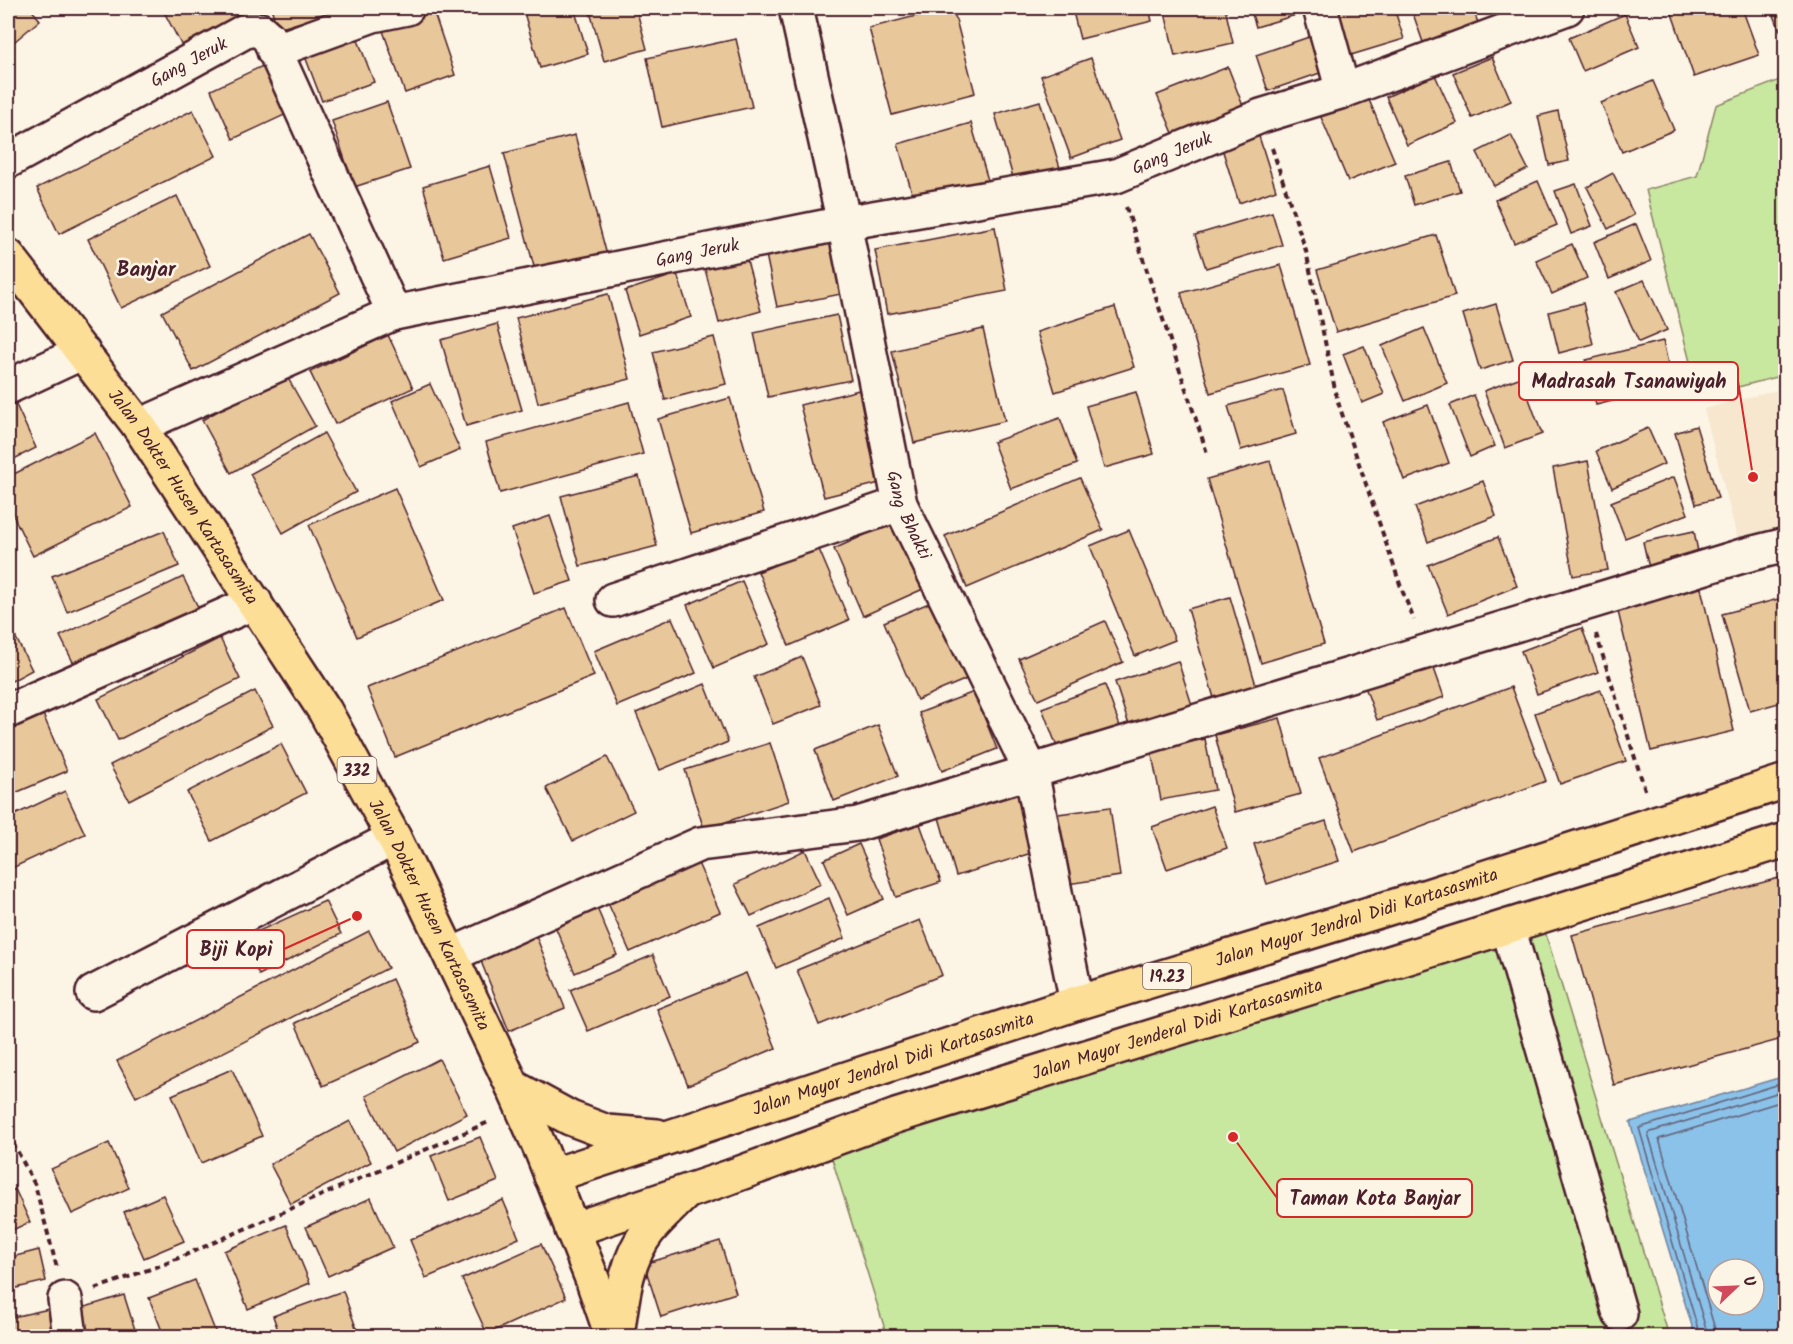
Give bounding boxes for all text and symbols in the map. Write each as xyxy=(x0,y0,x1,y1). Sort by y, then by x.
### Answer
street label: Gang Jeruk xyxy=(145,30,234,96)
street label: Gang Jeruk xyxy=(1128,125,1217,184)
street label: Gang Jeruk xyxy=(653,231,742,276)
district label: Banjar xyxy=(116,254,177,287)
callout: Madrasah Tsanawiyah xyxy=(1519,362,1738,400)
text: Madrasah Tsanawiyah xyxy=(1532,367,1727,399)
street label: Jalan Dokter Husen Kartasasmita xyxy=(99,383,265,611)
street label: Gang Bhakti xyxy=(878,468,939,566)
road number: 332 xyxy=(338,757,376,783)
street label: Jalan Dokter Husen Kartasasmita xyxy=(359,794,497,1036)
street label: Jalan Mayor Jendral Didi Kartasasmita xyxy=(1212,861,1502,976)
callout: Biji Kopi xyxy=(187,930,284,968)
text: Biji Kopi xyxy=(200,935,273,967)
road number: 19.23 xyxy=(1143,963,1191,989)
street label: Jalan Mayor Jenderal Didi Kartasasmita xyxy=(1029,971,1327,1089)
street label: Jalan Mayor Jendral Didi Kartasasmita xyxy=(749,1005,1038,1125)
callout: Taman Kota Banjar xyxy=(1277,1179,1472,1217)
text: Taman Kota Banjar xyxy=(1290,1184,1461,1216)
north arrow xyxy=(1706,1257,1766,1317)
text: U xyxy=(1735,1272,1762,1291)

